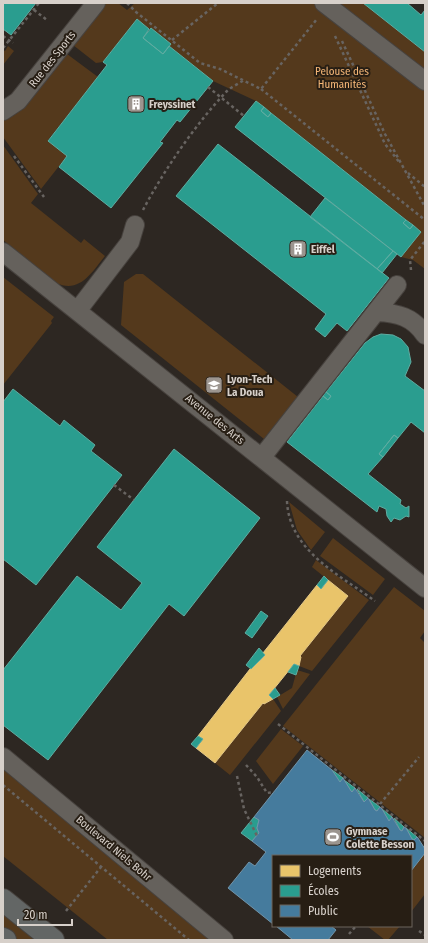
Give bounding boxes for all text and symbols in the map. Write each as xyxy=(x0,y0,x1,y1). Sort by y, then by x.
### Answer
street label: Rue des Sports xyxy=(26,28,79,90)
park label: Pelouse des Humanités xyxy=(315,65,369,91)
building icon: Freyssinet xyxy=(126,94,146,114)
place label: Freyssinet xyxy=(149,98,196,111)
building icon: Eiffel xyxy=(288,239,308,259)
place label: Eiffel xyxy=(311,243,336,256)
place label: Lyon-Tech La Doua xyxy=(227,373,273,399)
school or university icon: Lyon-Tech La Doua xyxy=(204,375,224,395)
street label: Avenue des Arts xyxy=(183,392,247,447)
street label: Boulevard Niels Bohr xyxy=(73,813,154,884)
place label: Gymnase Colette Besson xyxy=(346,825,415,851)
sports icon: Gymnase Colette Besson xyxy=(323,827,343,847)
legend xyxy=(272,855,412,927)
text: Logements xyxy=(308,864,361,878)
text: Écoles xyxy=(308,883,339,898)
scale bar xyxy=(18,901,72,927)
text: Public xyxy=(308,904,338,918)
text: 20 m xyxy=(24,908,48,922)

